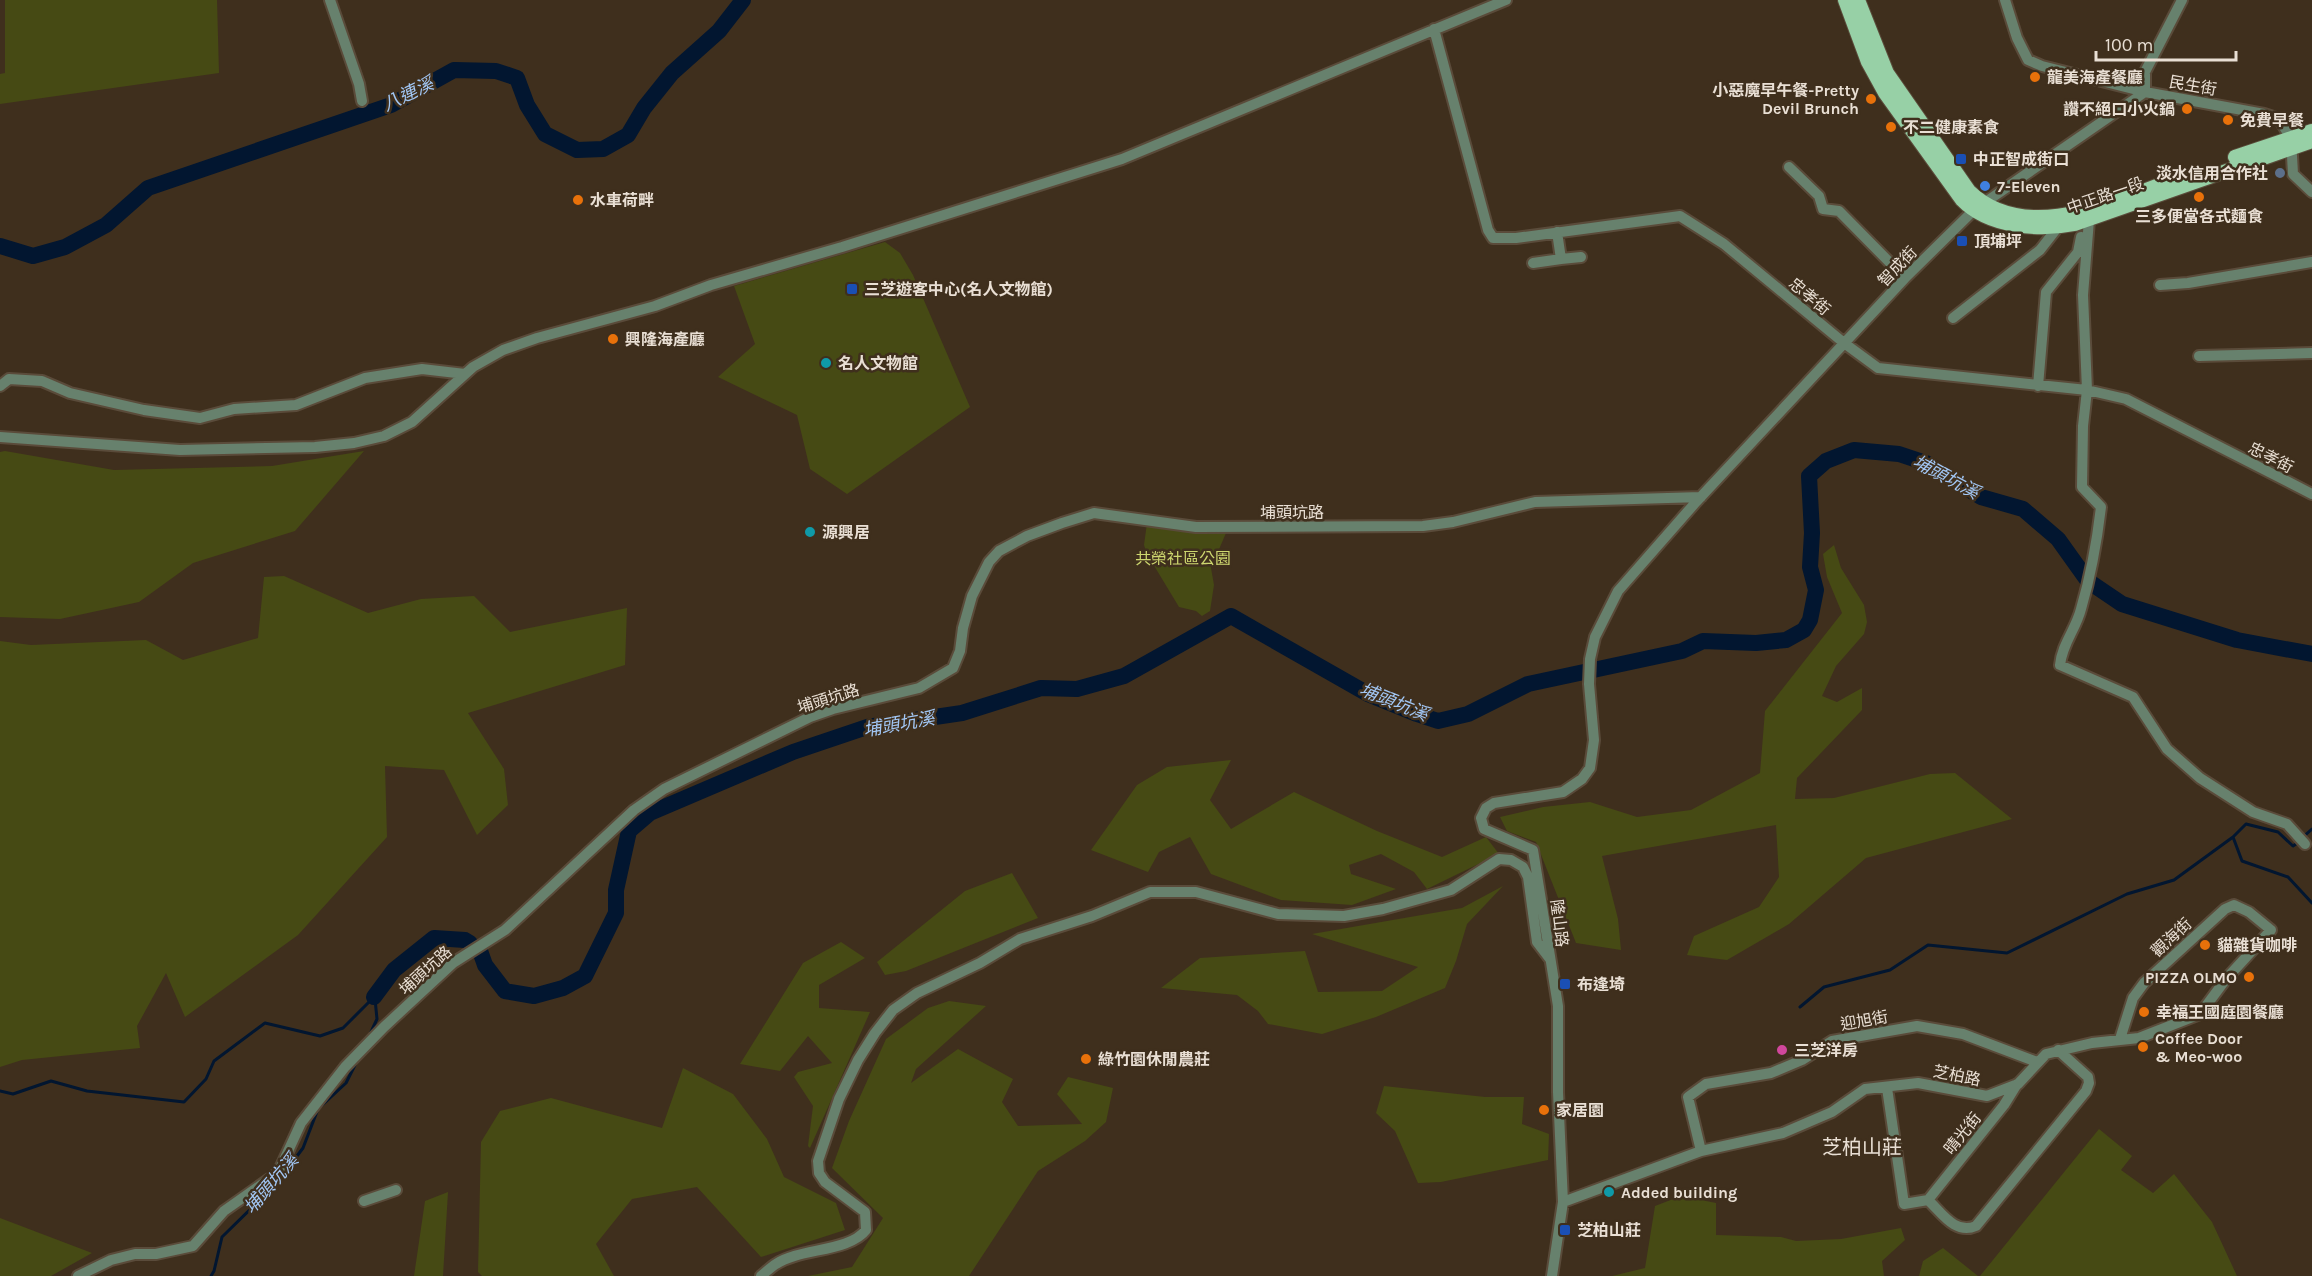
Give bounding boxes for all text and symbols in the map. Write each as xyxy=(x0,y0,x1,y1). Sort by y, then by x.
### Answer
scale bar xyxy=(2096,24,2236,62)
text: 100 m xyxy=(2105,34,2153,56)
place label: 龍美海產餐廳 xyxy=(2047,68,2143,87)
marker: 龍美海產餐廳 xyxy=(2028,70,2042,84)
water label: 八連溪 xyxy=(379,71,440,116)
street label: 民生街 xyxy=(2168,72,2218,99)
place label: 小惡魔早午餐-Pretty Devil Brunch xyxy=(1712,81,1859,118)
marker: 小惡魔早午餐-Pretty Devil Brunch xyxy=(1864,92,1878,106)
place label: 讚不絕口小火鍋 xyxy=(2063,100,2175,119)
marker: 讚不絕口小火鍋 xyxy=(2180,102,2194,116)
place label: 免費早餐 xyxy=(2240,111,2304,130)
marker: 免費早餐 xyxy=(2221,113,2235,127)
place label: 不二健康素食 xyxy=(1903,118,1999,137)
marker: 不二健康素食 xyxy=(1884,120,1898,134)
place label: 中正智成街口 xyxy=(1973,150,2069,169)
marker: 中正智成街口 xyxy=(1954,152,1968,166)
place label: 淡水信用合作社 xyxy=(2156,164,2268,183)
marker: 淡水信用合作社 xyxy=(2273,166,2287,180)
street label: 中正路一段 xyxy=(2064,173,2146,217)
place label: 7-Eleven xyxy=(1997,177,2060,196)
marker: 7-Eleven xyxy=(1978,179,1992,193)
marker: 三多便當各式麵食 xyxy=(2192,190,2206,204)
place label: 水車荷畔 xyxy=(590,191,654,210)
marker: 水車荷畔 xyxy=(571,193,585,207)
place label: 三多便當各式麵食 xyxy=(2135,207,2263,226)
place label: 頂埔坪 xyxy=(1974,232,2022,251)
marker: 頂埔坪 xyxy=(1955,234,1969,248)
street label: 智成街 xyxy=(1874,242,1921,290)
street label: 忠孝街 xyxy=(1785,274,1834,319)
place label: 三芝遊客中心(名人文物館) xyxy=(864,280,1053,299)
marker: 三芝遊客中心(名人文物館) xyxy=(845,282,859,296)
place label: 興隆海產廳 xyxy=(625,330,705,349)
marker: 興隆海產廳 xyxy=(606,332,620,346)
place label: 名人文物館 xyxy=(838,354,918,373)
marker: 名人文物館 xyxy=(819,356,833,370)
street label: 忠孝街 xyxy=(2245,438,2296,477)
water label: 埔頭坑溪 xyxy=(1909,450,1986,505)
street label: 埔頭坑路 xyxy=(1260,503,1324,522)
place label: 源興居 xyxy=(822,523,870,542)
marker: 源興居 xyxy=(803,525,817,539)
park label: 共榮社區公園 xyxy=(1135,549,1231,568)
water label: 埔頭坑溪 xyxy=(1357,678,1434,727)
street label: 埔頭坑路 xyxy=(795,680,862,717)
water label: 埔頭坑溪 xyxy=(862,706,939,741)
street label: 隆山路 xyxy=(1547,898,1572,948)
street label: 觀海街 xyxy=(2147,914,2195,961)
place label: 貓雜貨咖啡 xyxy=(2217,936,2297,955)
marker: 貓雜貨咖啡 xyxy=(2198,938,2212,952)
street label: 埔頭坑路 xyxy=(395,942,455,999)
place label: PIZZA OLMO xyxy=(2145,968,2237,987)
marker: PIZZA OLMO xyxy=(2242,970,2256,984)
place label: 布逢埼 xyxy=(1577,975,1625,994)
marker: 布逢埼 xyxy=(1558,977,1572,991)
place label: 幸福王國庭園餐廳 xyxy=(2156,1003,2284,1022)
marker: 幸福王國庭園餐廳 xyxy=(2137,1005,2151,1019)
street label: 迎旭街 xyxy=(1839,1007,1889,1034)
place label: Coffee Door & Meo-woo xyxy=(2155,1029,2243,1066)
marker: Coffee Door & Meo-woo xyxy=(2136,1040,2150,1054)
place label: 三芝洋房 xyxy=(1794,1041,1858,1060)
marker: 三芝洋房 xyxy=(1775,1043,1789,1057)
place label: 綠竹園休閒農莊 xyxy=(1098,1050,1210,1069)
marker: 綠竹園休閒農莊 xyxy=(1079,1052,1093,1066)
street label: 芝柏路 xyxy=(1932,1062,1982,1089)
place label: 家居園 xyxy=(1556,1101,1604,1120)
marker: 家居園 xyxy=(1537,1103,1551,1117)
street label: 晴光街 xyxy=(1940,1109,1985,1158)
district label: 芝柏山莊 xyxy=(1822,1136,1902,1159)
water label: 埔頭坑溪 xyxy=(239,1147,305,1218)
place label: Added building xyxy=(1621,1183,1737,1202)
marker: Added building xyxy=(1602,1185,1616,1199)
place label: 芝柏山莊 xyxy=(1577,1221,1641,1240)
marker: 芝柏山莊 xyxy=(1558,1223,1572,1237)

